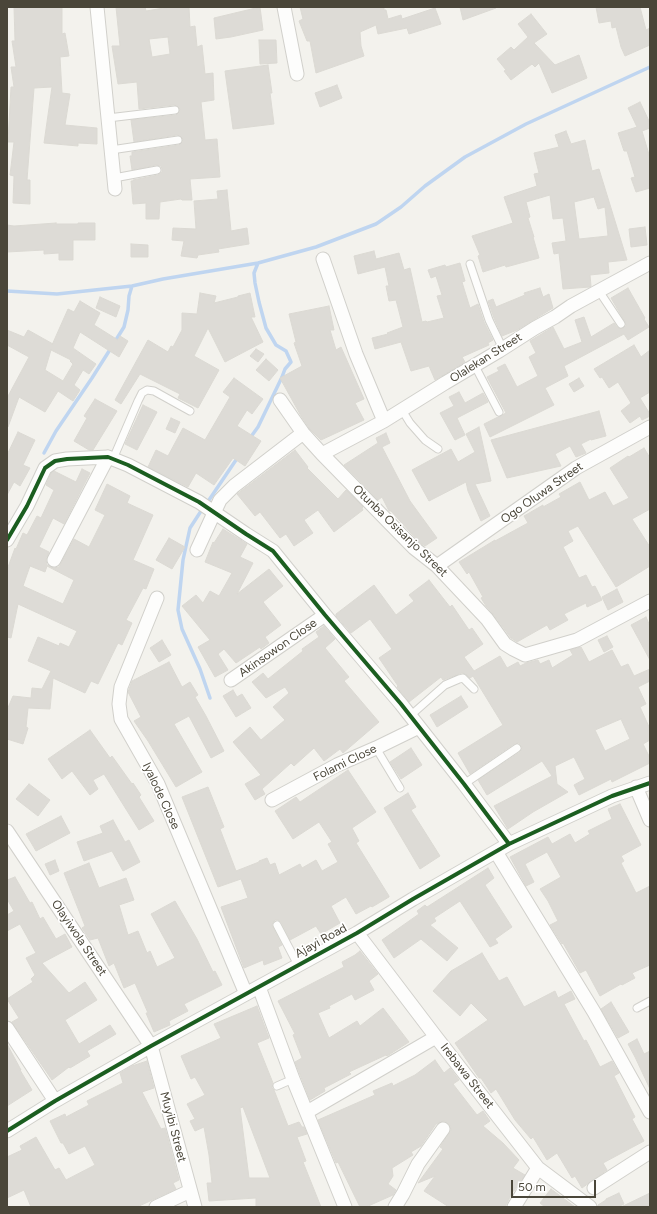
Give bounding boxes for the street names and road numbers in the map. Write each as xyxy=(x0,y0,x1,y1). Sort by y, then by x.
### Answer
street label: Olalekan Street xyxy=(447,330,525,386)
street label: Ogo Oluwa Street xyxy=(498,459,586,527)
street label: Otunba Osisanjo Street xyxy=(350,482,450,580)
street label: Akinsowon Close xyxy=(236,616,320,680)
street label: Folami Close xyxy=(311,742,379,784)
street label: Iyalode Close xyxy=(139,760,183,832)
street label: Olayiwola Street xyxy=(48,897,110,979)
street label: Ajayi Road xyxy=(293,921,349,961)
street label: Irebawa Street xyxy=(437,1040,497,1112)
street label: Muyibi Street xyxy=(157,1090,189,1164)

